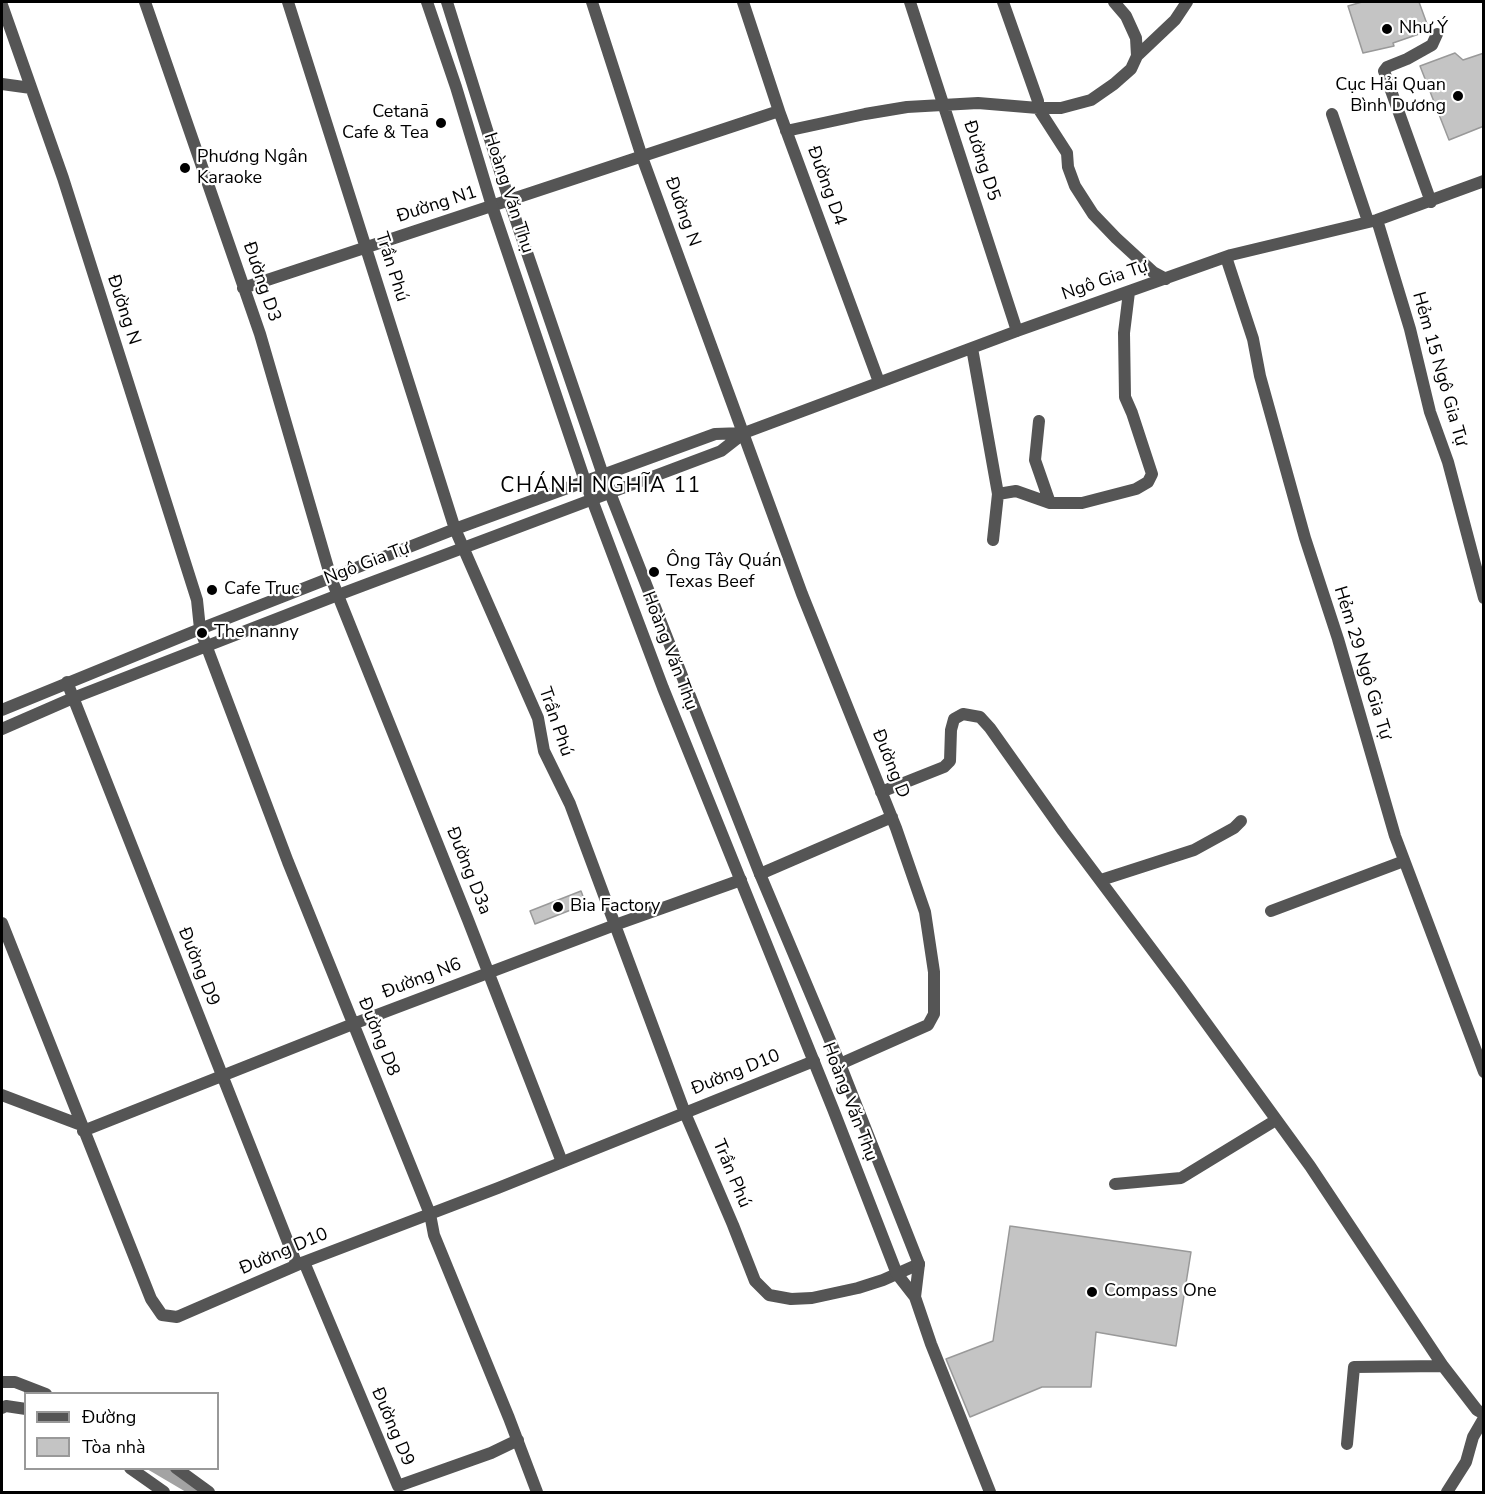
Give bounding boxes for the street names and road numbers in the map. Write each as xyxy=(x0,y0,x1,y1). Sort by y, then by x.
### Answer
street label: Đường D5 xyxy=(958,118,1004,204)
street label: Hoàng Văn Thụ xyxy=(478,130,538,256)
street label: Đường D4 xyxy=(802,143,850,229)
street label: Đường N xyxy=(660,174,704,250)
street label: Đường N1 xyxy=(394,182,480,228)
street label: Trần Phú xyxy=(370,229,412,305)
street label: Đường D3 xyxy=(237,239,285,325)
street label: Ngô Gia Tự xyxy=(1059,256,1151,306)
street label: Đường N xyxy=(102,272,144,348)
street label: Hẻm 15 Ngô Gia Tự xyxy=(1407,290,1471,448)
street label: Ngô Gia Tự xyxy=(321,538,413,590)
street label: Hẻm 29 Ngô Gia Tự xyxy=(1328,584,1396,742)
street label: Hoàng Văn Thụ xyxy=(636,589,702,713)
street label: Trần Phú xyxy=(533,684,577,760)
street label: Đường D xyxy=(866,726,914,802)
street label: Đường D3a xyxy=(441,824,495,918)
street label: Đường D9 xyxy=(172,924,224,1010)
street label: Đường N6 xyxy=(379,954,465,1004)
street label: Đường D8 xyxy=(352,994,404,1080)
street label: Hoàng Văn Thụ xyxy=(816,1040,882,1164)
street label: Đường D10 xyxy=(688,1045,784,1101)
street label: Trần Phú xyxy=(707,1137,755,1211)
street label: Đường D10 xyxy=(237,1224,331,1280)
street label: Đường D9 xyxy=(366,1385,418,1469)

